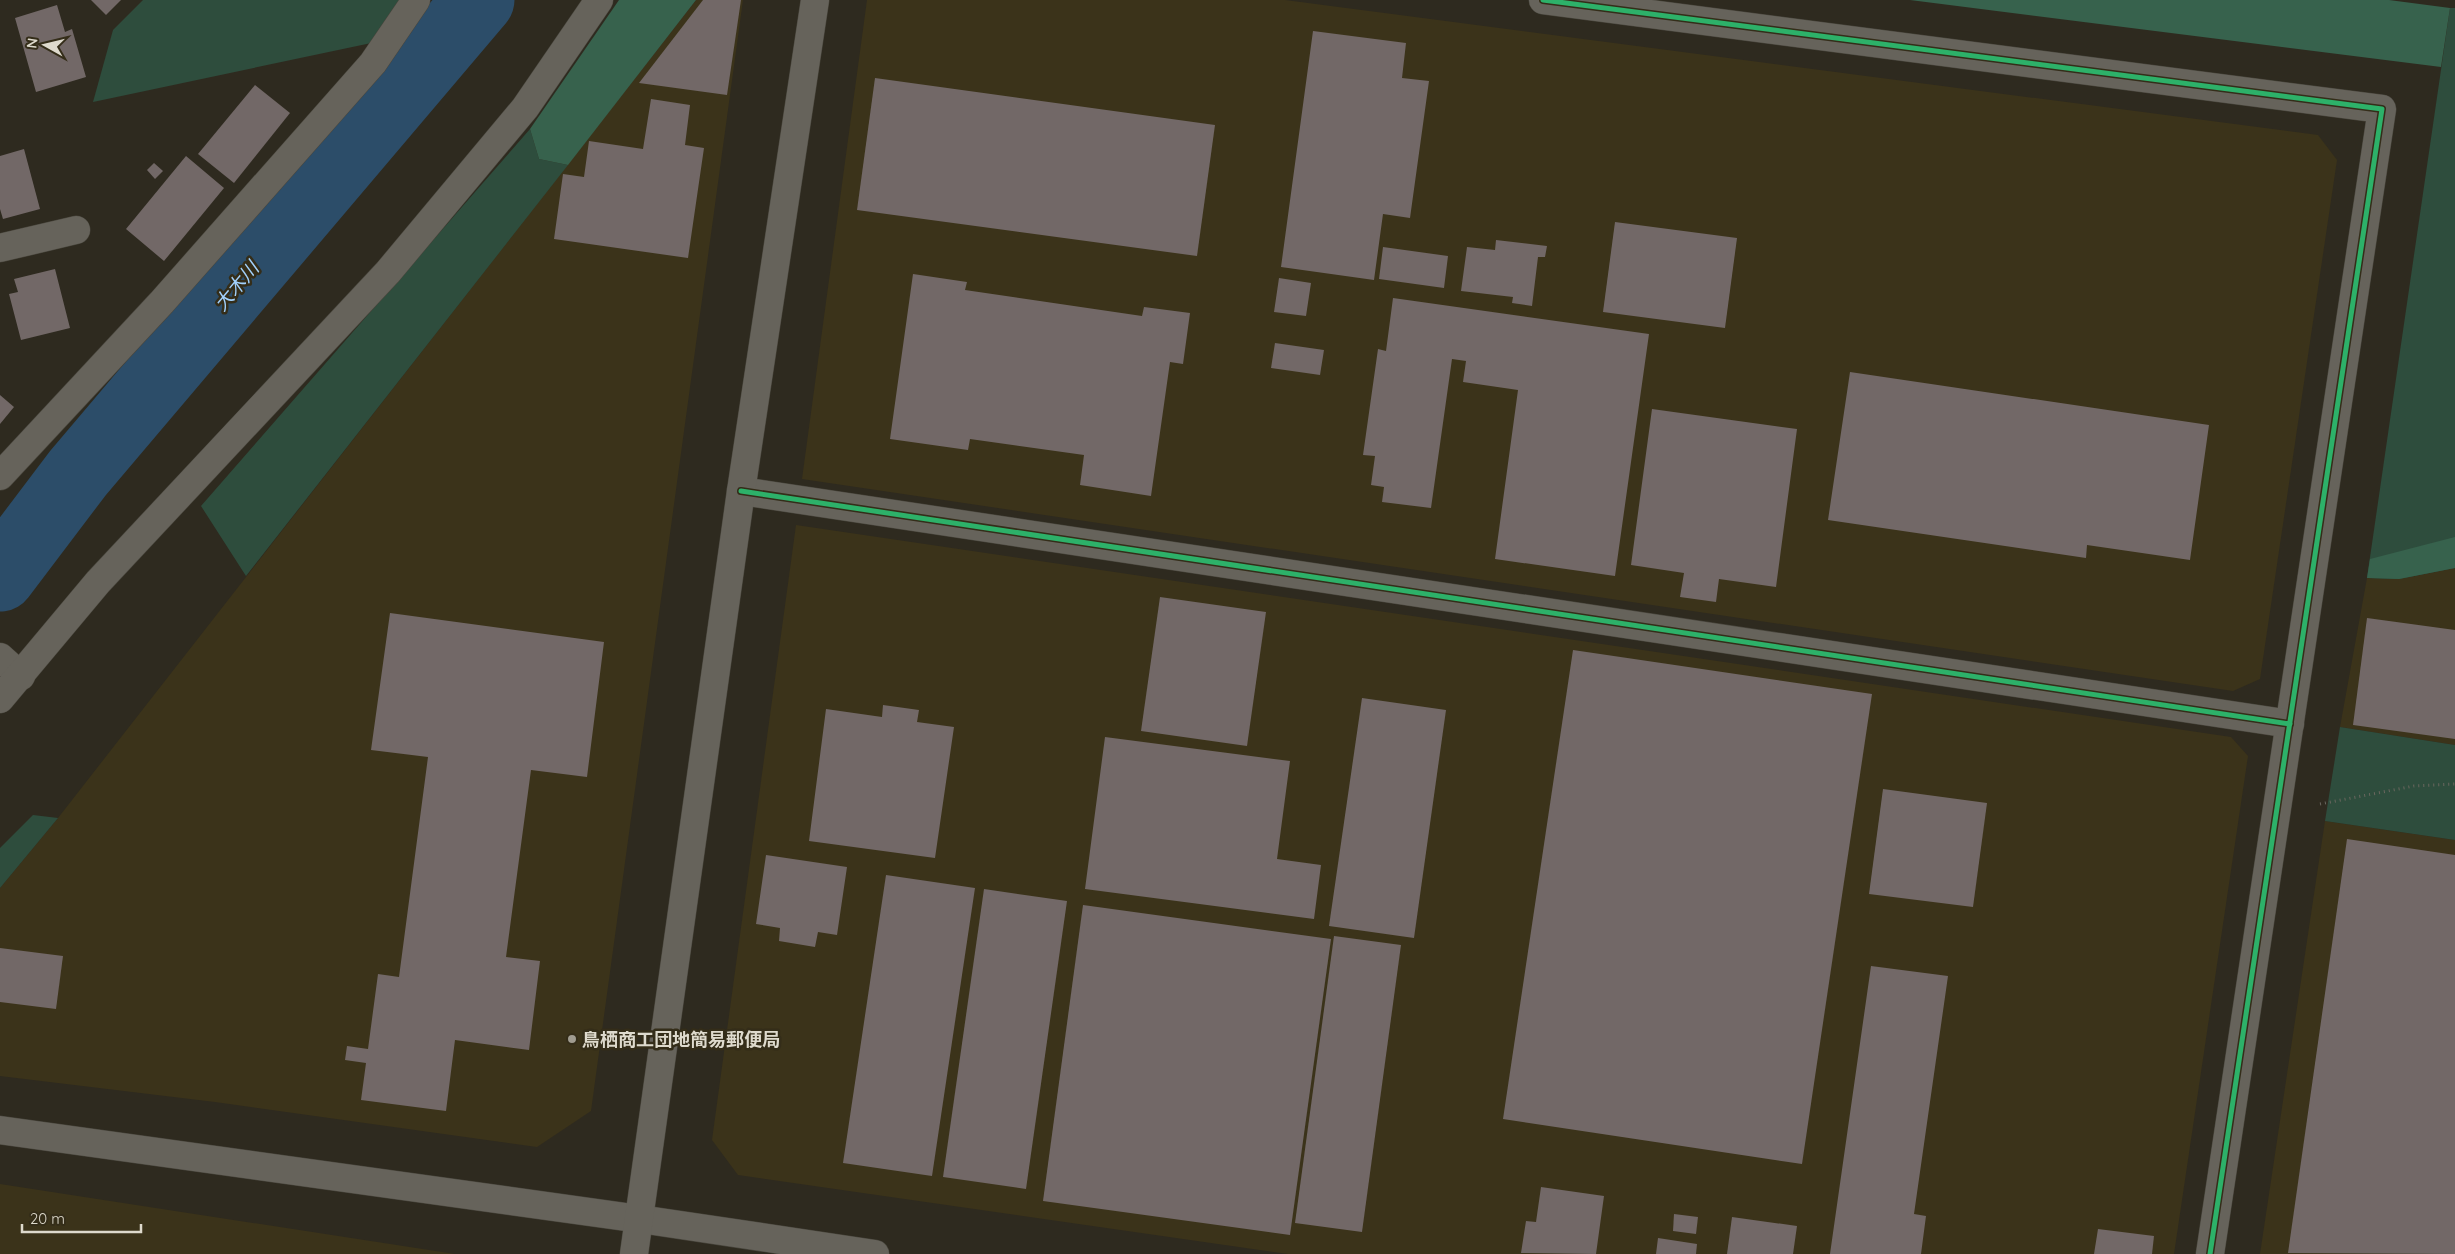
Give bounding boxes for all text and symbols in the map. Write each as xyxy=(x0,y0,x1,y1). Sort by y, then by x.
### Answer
north arrow xyxy=(20,20,70,70)
text: N xyxy=(22,37,42,50)
water label: 大木川 xyxy=(208,255,265,316)
place label: 鳥栖商工団地簡易郵便局 xyxy=(582,1028,780,1051)
marker: 鳥栖商工団地簡易郵便局 xyxy=(566,1033,578,1045)
scale bar xyxy=(22,1202,141,1234)
text: 20 m xyxy=(30,1209,65,1228)

